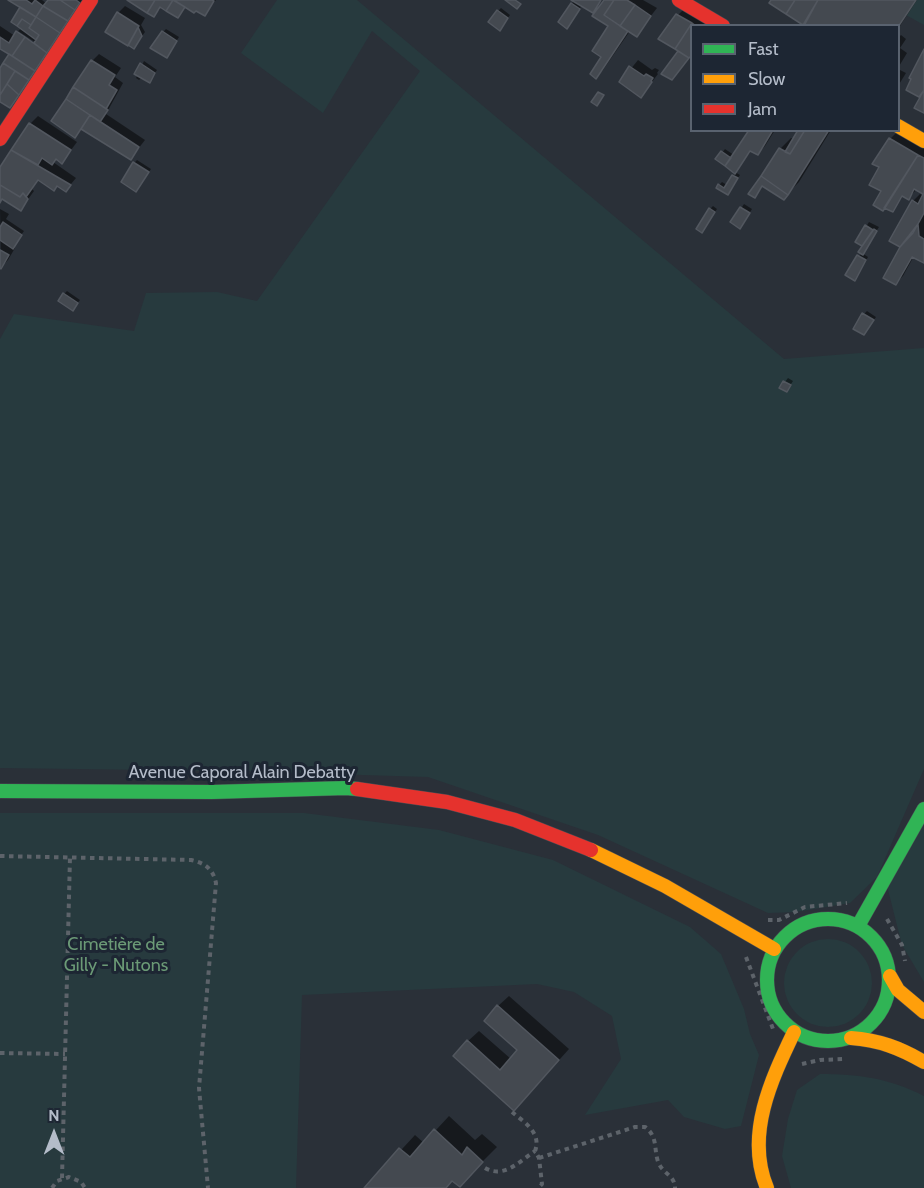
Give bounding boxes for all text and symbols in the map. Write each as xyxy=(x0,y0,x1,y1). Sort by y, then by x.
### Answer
legend xyxy=(690,24,900,132)
text: Fast xyxy=(748,38,779,60)
text: Slow xyxy=(748,68,785,90)
text: Jam xyxy=(748,98,777,120)
street label: Avenue Caporal Alain Debatty xyxy=(129,762,355,784)
park label: Cimetière de Gilly - Nutons xyxy=(64,934,168,976)
north arrow xyxy=(24,1104,84,1164)
text: N xyxy=(48,1106,60,1125)

